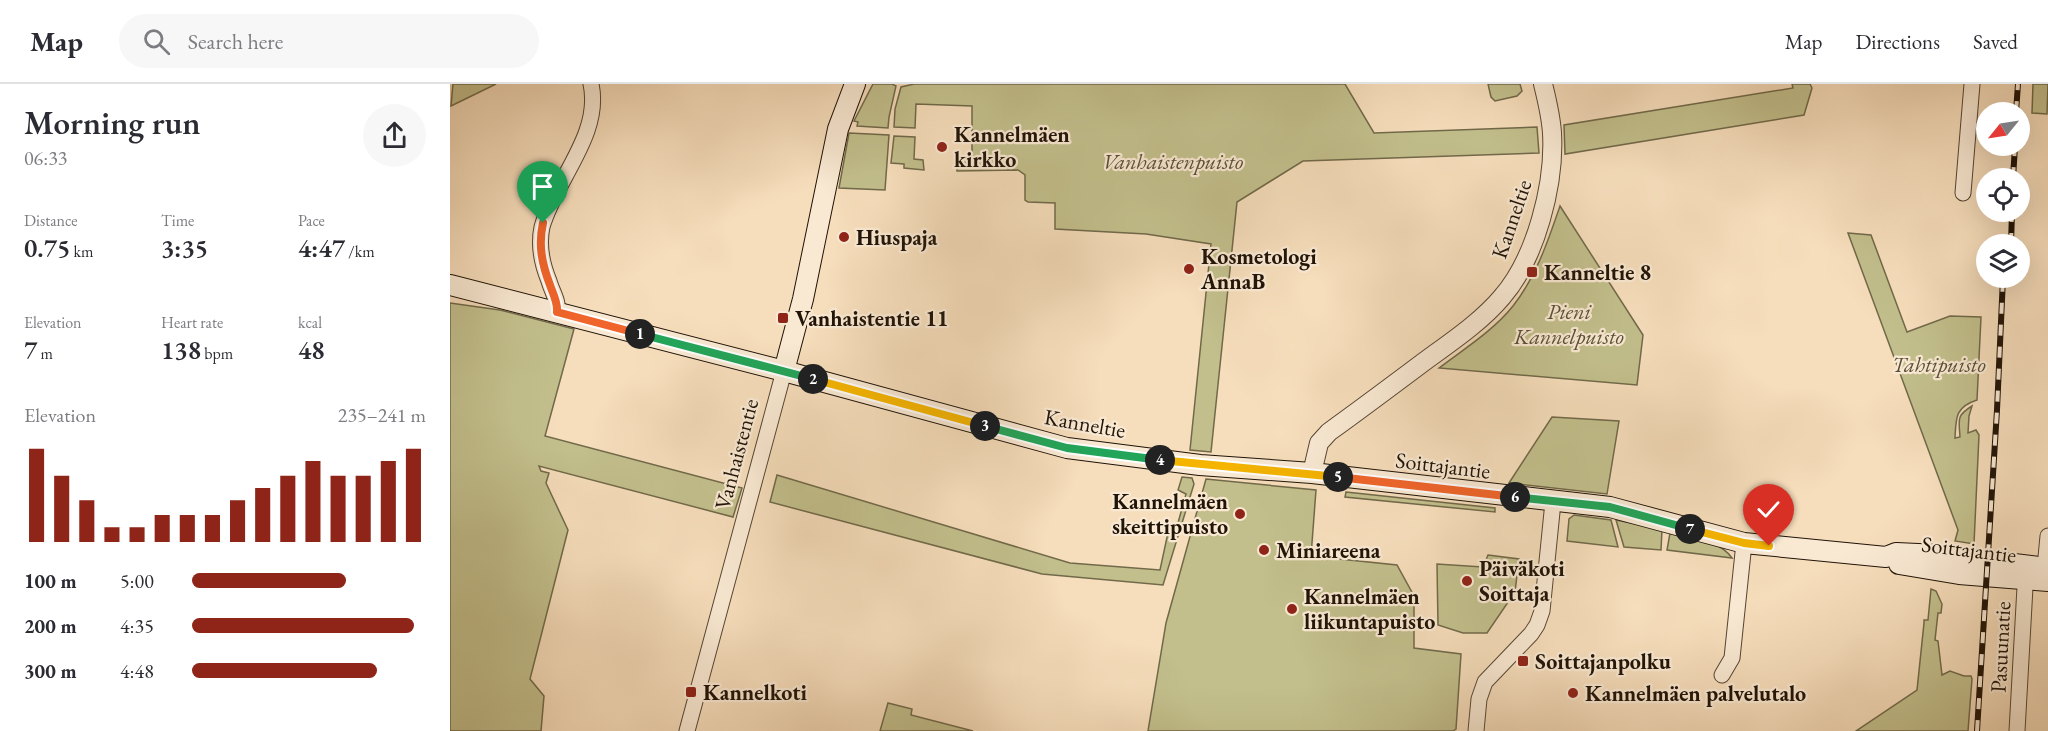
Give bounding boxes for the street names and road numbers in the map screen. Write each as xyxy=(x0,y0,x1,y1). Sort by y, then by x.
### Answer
street label: Kanneltie xyxy=(1484,175,1539,263)
street label: Vanhaistentie xyxy=(708,395,765,513)
street label: Kanneltie xyxy=(1042,402,1128,445)
street label: Soittajantie xyxy=(1394,445,1492,486)
street label: Soittajantie xyxy=(1920,529,2018,570)
street label: Pasuunatie xyxy=(1984,600,2017,693)

